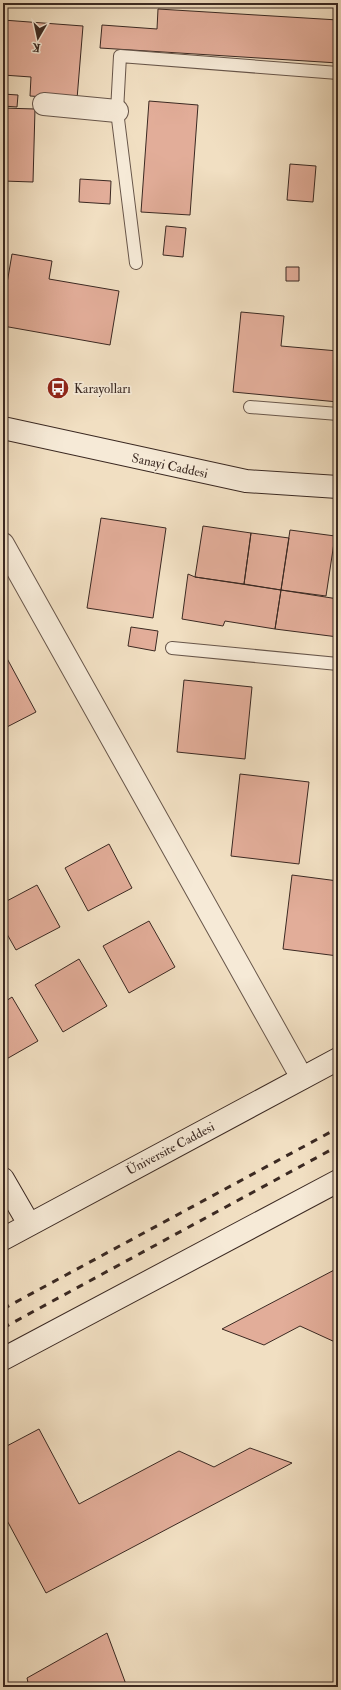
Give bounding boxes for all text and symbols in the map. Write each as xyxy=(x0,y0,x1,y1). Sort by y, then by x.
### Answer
north arrow xyxy=(18,18,58,58)
text: K xyxy=(30,40,41,54)
bus stop icon: Karayolları xyxy=(45,375,71,401)
place label: Karayolları xyxy=(74,381,131,398)
street label: Sanayi Caddesi xyxy=(130,450,210,483)
street label: Üniversite Caddesi xyxy=(124,1119,218,1179)

